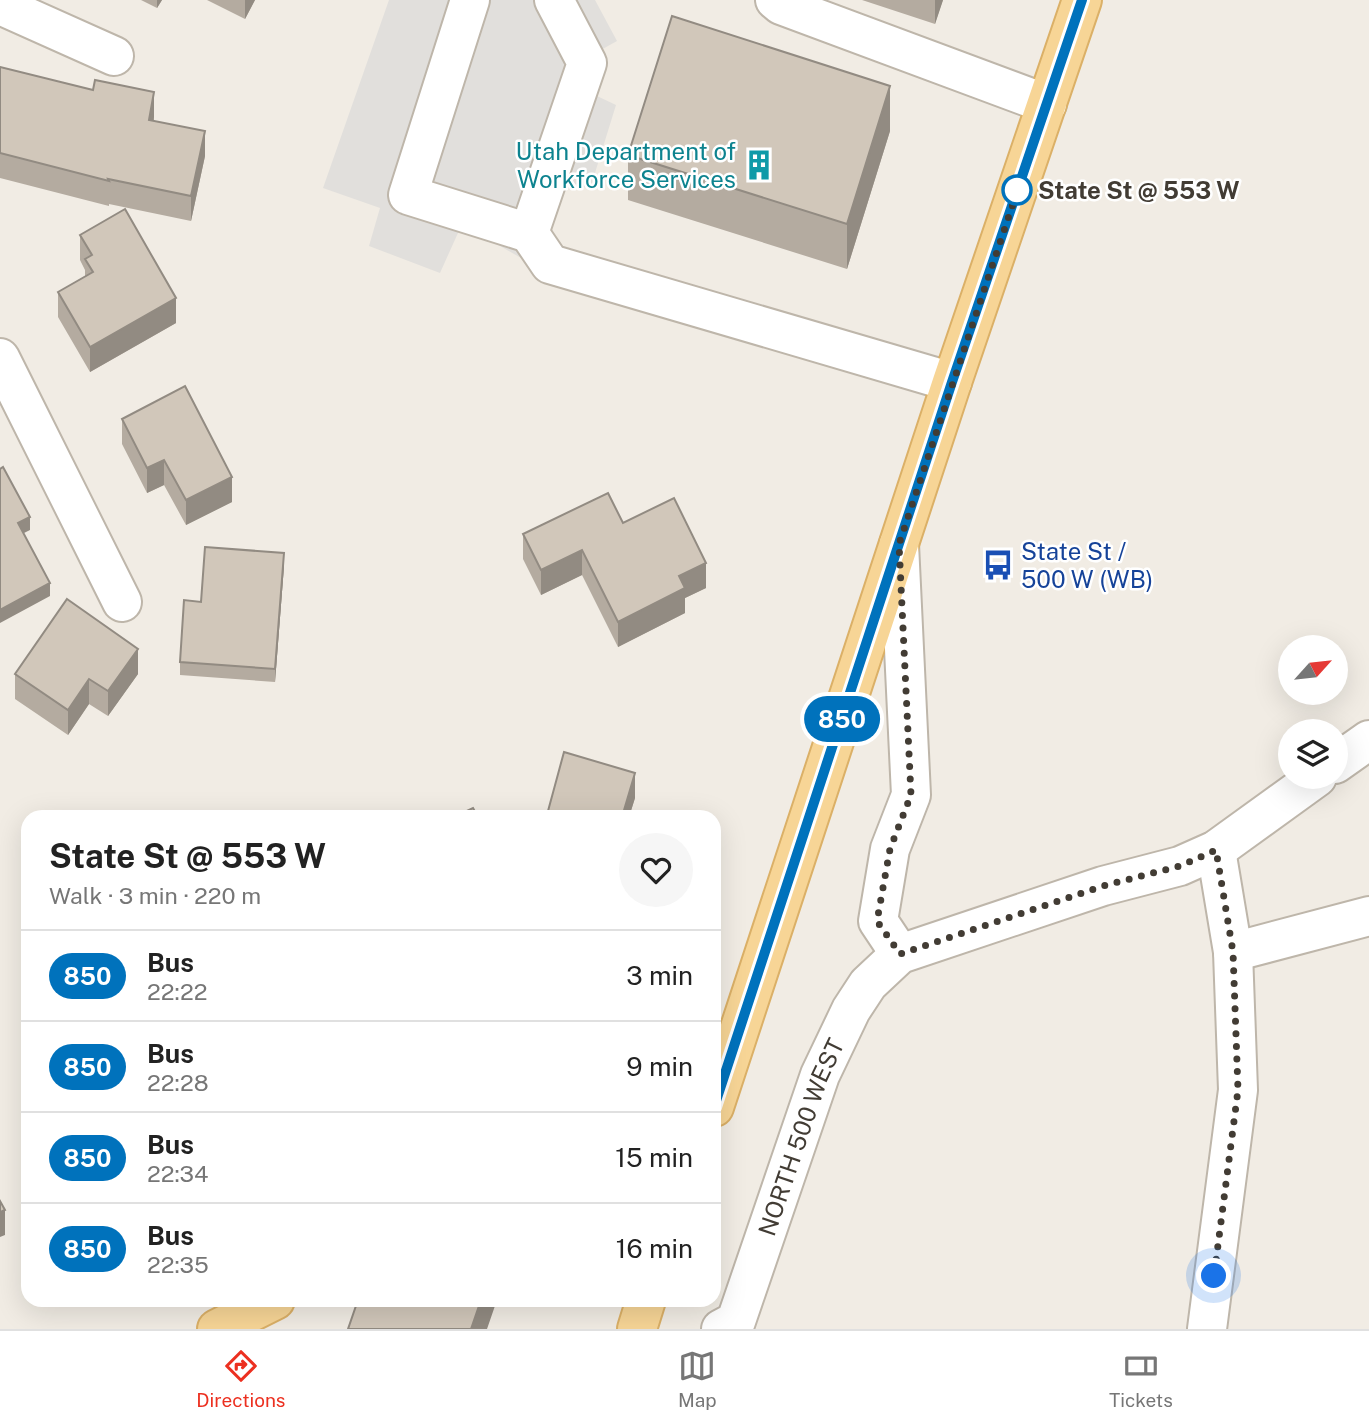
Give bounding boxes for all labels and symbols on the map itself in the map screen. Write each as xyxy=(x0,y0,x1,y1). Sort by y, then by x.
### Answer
place label: Utah Department of Workforce Services xyxy=(516,137,736,193)
building icon: Utah Department of Workforce Services xyxy=(742,148,776,182)
marker: State St @ 553 W xyxy=(1002,175,1032,205)
place label: State St @ 553 W xyxy=(1038,176,1239,204)
place label: State St / 500 W (WB) xyxy=(1021,537,1153,593)
bus stop icon: State St / 500 W (WB) xyxy=(981,548,1015,582)
north arrow xyxy=(1278,635,1348,705)
line badge: 850 xyxy=(802,696,882,742)
street label: NORTH 500 WEST xyxy=(752,1034,849,1239)
your location xyxy=(1196,1258,1231,1293)

